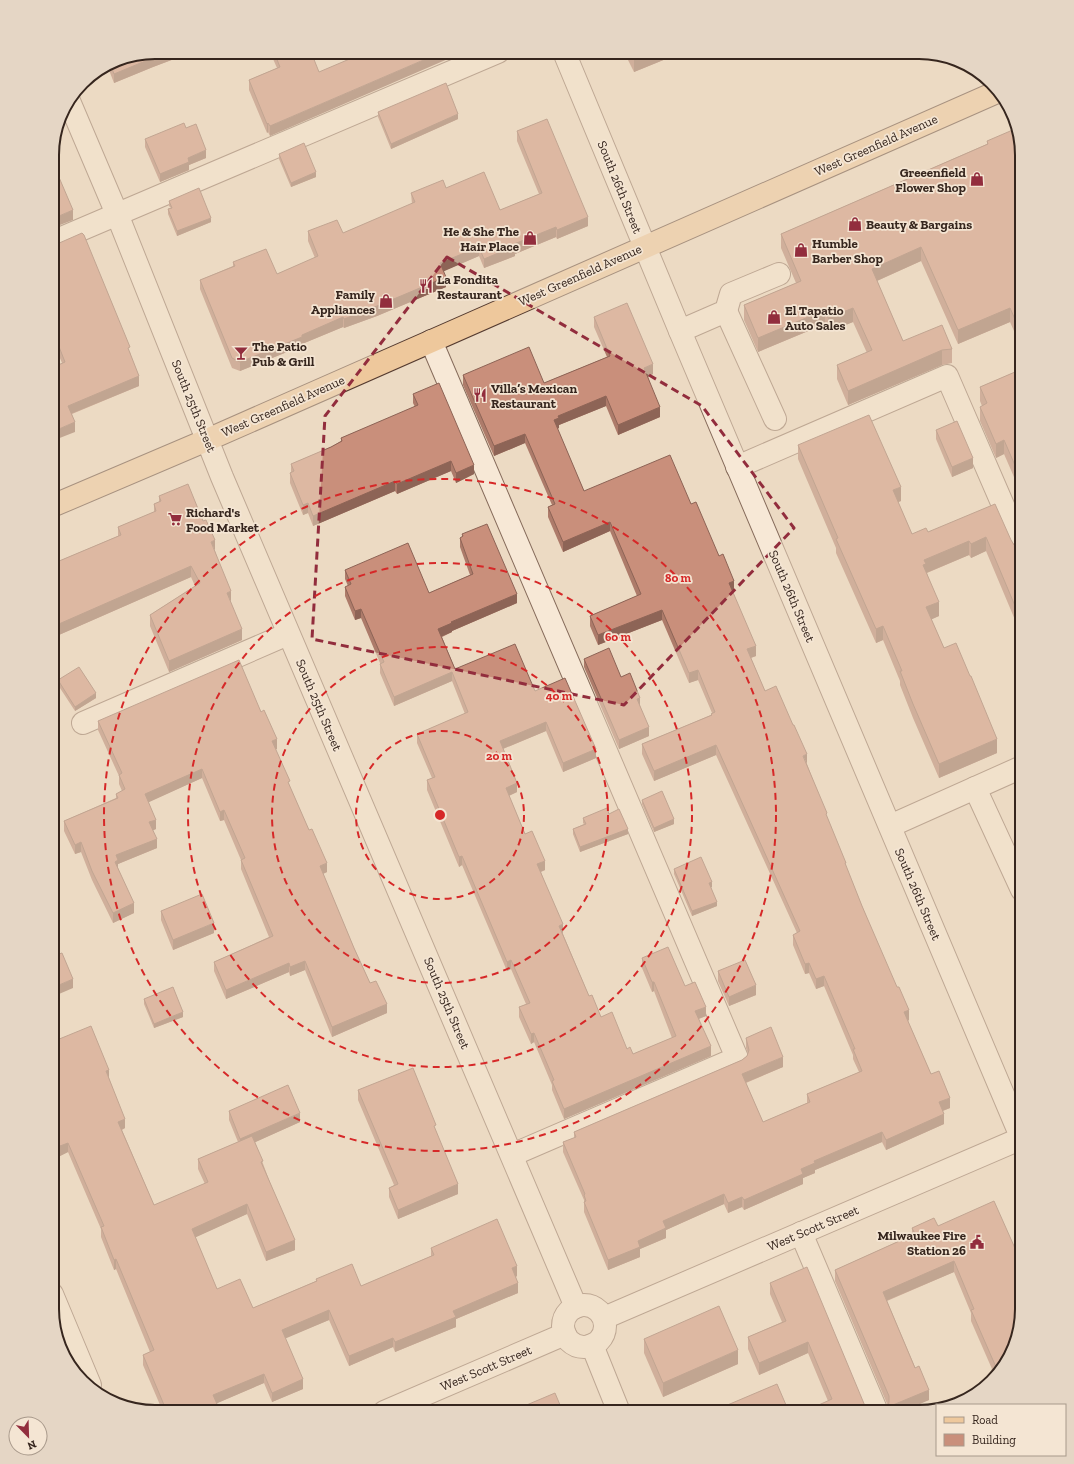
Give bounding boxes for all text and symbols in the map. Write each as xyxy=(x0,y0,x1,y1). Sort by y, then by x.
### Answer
street label: West Greenfield Avenue xyxy=(812,111,940,179)
street label: South 26th Street xyxy=(595,138,645,236)
place label: Greeenfield Flower Shop xyxy=(895,165,967,195)
shop icon: Greeenfield Flower Shop xyxy=(969,171,985,187)
shop icon: Beauty & Bargains xyxy=(847,216,863,232)
place label: Beauty & Bargains xyxy=(866,217,972,232)
place label: He & She The Hair Place xyxy=(443,224,520,254)
shop icon: He & She The Hair Place xyxy=(522,230,538,246)
place label: Humble Barber Shop xyxy=(812,236,883,266)
street label: West Greenfield Avenue xyxy=(516,241,644,309)
shop icon: Humble Barber Shop xyxy=(793,242,809,258)
place label: La Fondita Restaurant xyxy=(437,272,503,302)
restaurant icon: La Fondita Restaurant xyxy=(418,278,434,294)
place label: Family Appliances xyxy=(311,287,375,317)
shop icon: Family Appliances xyxy=(378,293,394,309)
place label: El Tapatio Auto Sales xyxy=(785,303,846,333)
shop icon: El Tapatio Auto Sales xyxy=(766,309,782,325)
place label: The Patio Pub & Grill xyxy=(252,339,315,369)
bar icon: The Patio Pub & Grill xyxy=(233,345,249,361)
street label: South 25th Street xyxy=(169,358,219,455)
street label: West Greenfield Avenue xyxy=(219,372,347,440)
place label: Villa’s Mexican Restaurant xyxy=(491,381,577,411)
restaurant icon: Villa’s Mexican Restaurant xyxy=(472,387,488,403)
place label: Richard's Food Market xyxy=(186,505,260,535)
supermarket icon: Richard's Food Market xyxy=(167,511,183,527)
street label: South 26th Street xyxy=(766,548,818,644)
text: 80 m xyxy=(665,571,692,585)
text: 60 m xyxy=(605,630,632,644)
street label: South 25th Street xyxy=(293,657,345,753)
text: 40 m xyxy=(546,689,573,703)
text: 20 m xyxy=(486,749,513,763)
centre of rings xyxy=(433,808,447,822)
street label: South 26th Street xyxy=(892,846,944,942)
street label: South 25th Street xyxy=(421,955,473,1051)
street label: West Scott Street xyxy=(765,1202,861,1254)
place label: Milwaukee Fire Station 26 xyxy=(878,1228,967,1258)
public building icon: Milwaukee Fire Station 26 xyxy=(969,1234,985,1250)
street label: West Scott Street xyxy=(438,1342,534,1394)
legend xyxy=(936,1404,1066,1456)
text: Road xyxy=(972,1413,998,1427)
north arrow xyxy=(8,1416,48,1456)
text: Building xyxy=(972,1433,1016,1447)
text: N xyxy=(25,1437,38,1453)

